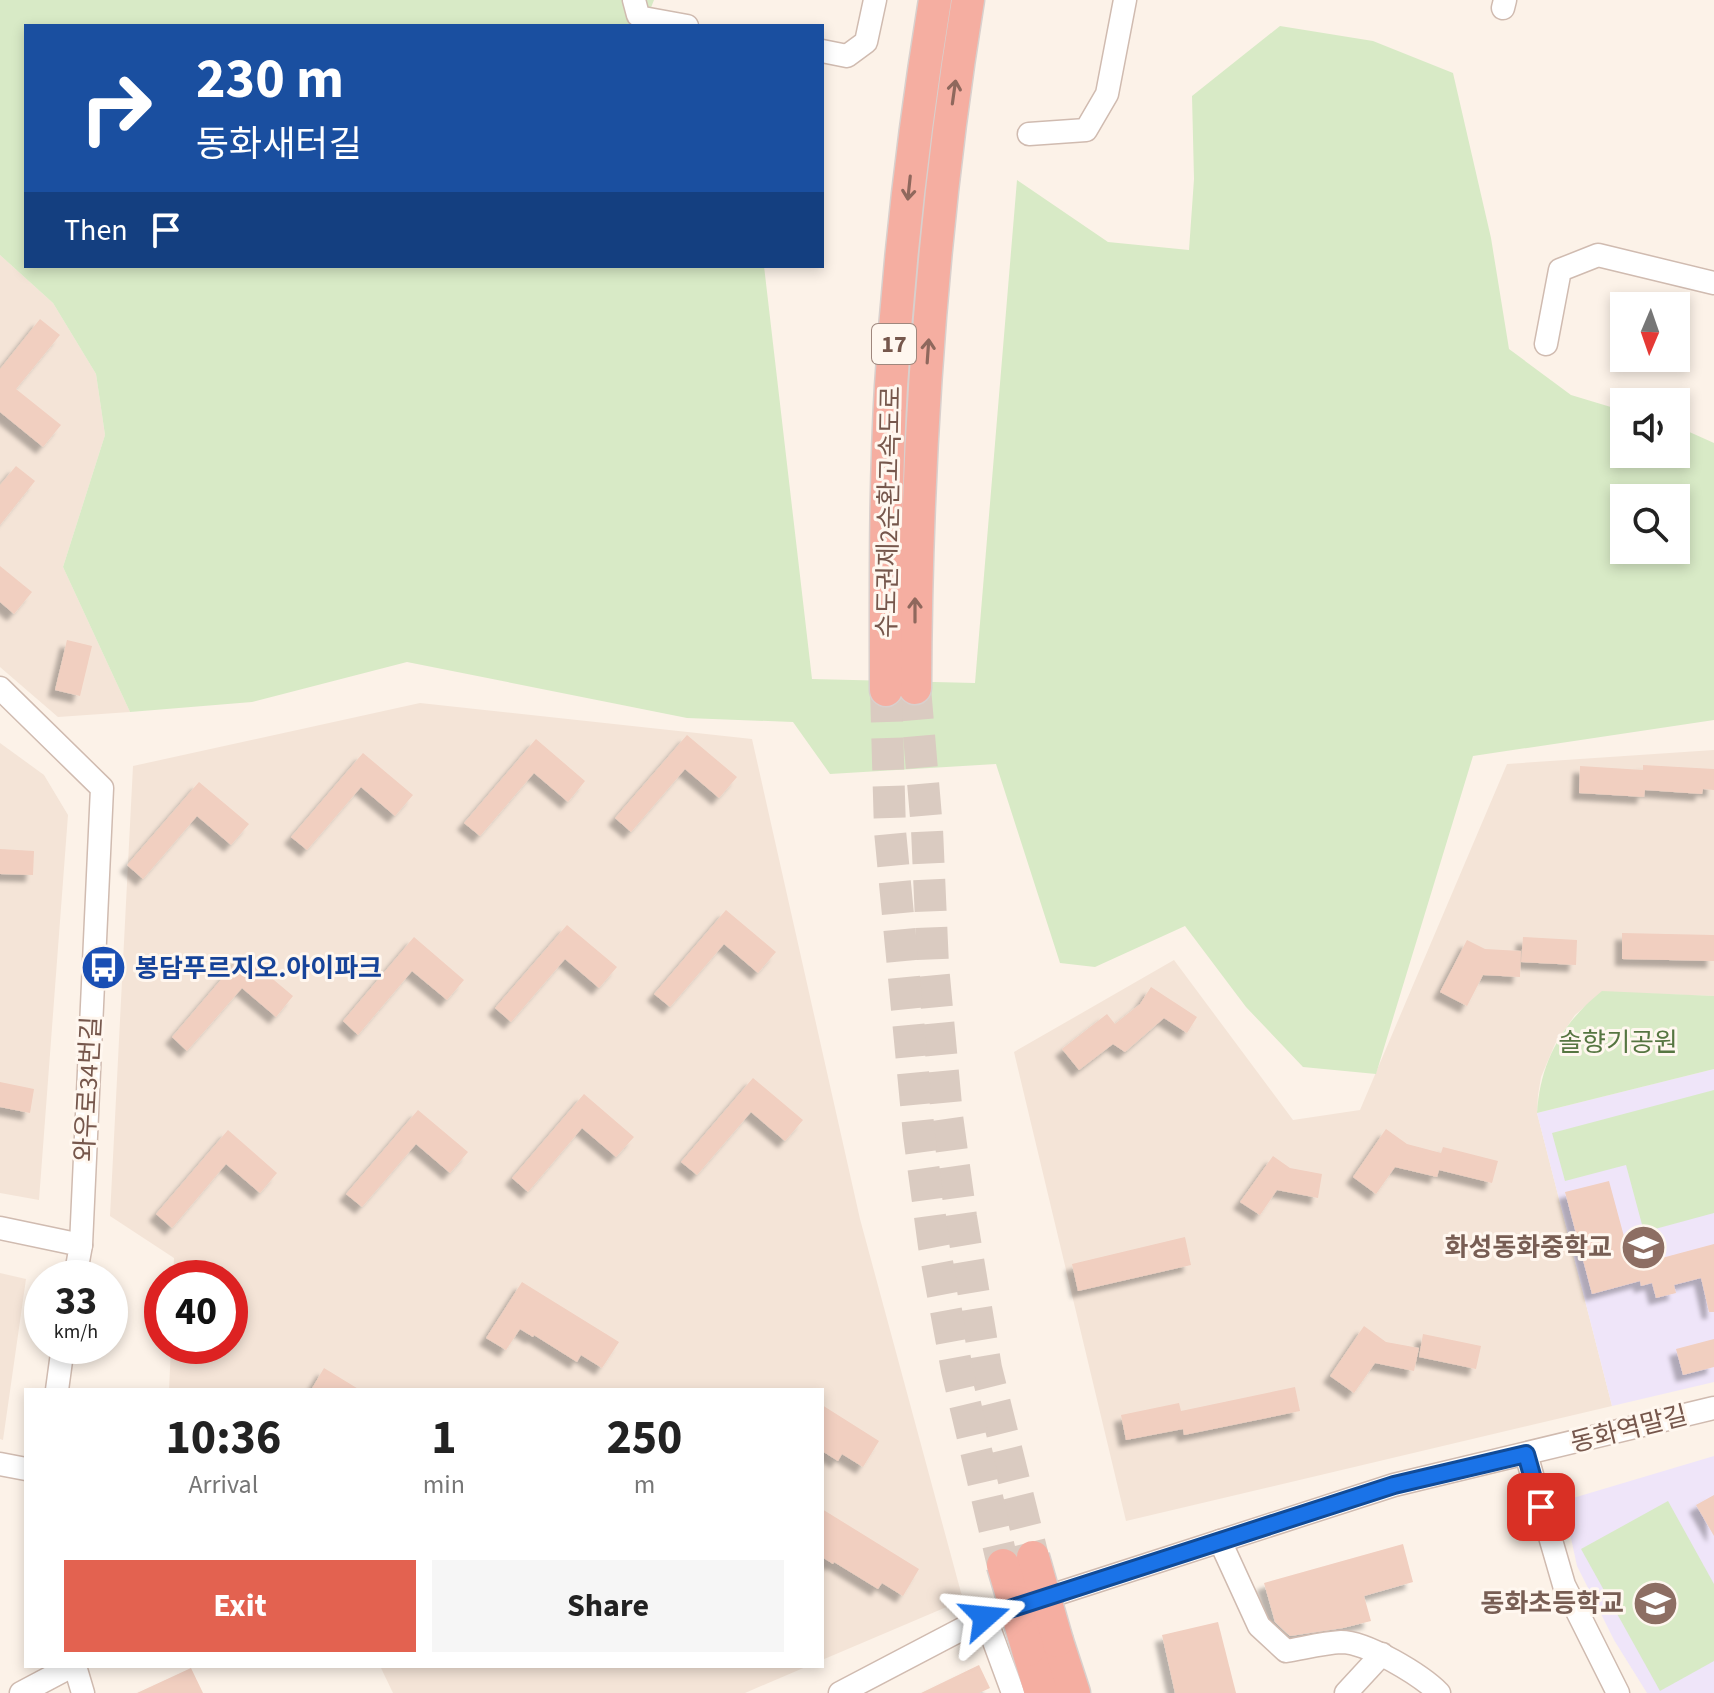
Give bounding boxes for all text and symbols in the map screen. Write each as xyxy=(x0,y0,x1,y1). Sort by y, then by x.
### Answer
text: 230 m xyxy=(196,40,344,119)
icon: right xyxy=(64,56,168,160)
one-way arrow xyxy=(947,80,962,105)
text: 동화새터길 xyxy=(196,119,362,170)
one-way arrow xyxy=(902,174,917,201)
icon: arrive xyxy=(144,208,188,252)
text: Then xyxy=(64,209,128,252)
north arrow xyxy=(1610,292,1690,372)
map controls xyxy=(1610,292,1690,564)
road number: 17 xyxy=(872,324,916,364)
one-way arrow xyxy=(921,338,936,365)
street label: 수도권제2순환고속도로 xyxy=(868,386,910,638)
button: sound xyxy=(1610,388,1690,468)
button: search xyxy=(1610,484,1690,564)
one-way arrow xyxy=(907,597,923,624)
bus stop icon: 봉담푸르지오.아이파크 xyxy=(80,944,128,992)
place label: 봉담푸르지오.아이파크 xyxy=(135,950,382,987)
street label: 와우로34번길 xyxy=(66,1015,110,1163)
park label: 솔향기공원 xyxy=(1558,1024,1678,1061)
school or university icon: 화성동화중학교 xyxy=(1619,1223,1667,1271)
place label: 화성동화중학교 xyxy=(1445,1229,1612,1266)
speed limit sign: 40 xyxy=(144,1260,248,1364)
text: 33 xyxy=(55,1273,97,1330)
text: km/h xyxy=(54,1318,98,1346)
street label: 동화역말길 xyxy=(1566,1397,1692,1461)
text: 10:36 xyxy=(165,1404,281,1472)
text: 1 xyxy=(431,1404,457,1472)
text: 250 xyxy=(606,1404,682,1472)
text: Arrival xyxy=(188,1466,258,1503)
text: min xyxy=(423,1466,465,1503)
text: m xyxy=(634,1466,655,1503)
pin xyxy=(1507,1473,1575,1541)
icon: arrive xyxy=(1519,1485,1563,1529)
button: Exit xyxy=(64,1560,416,1652)
button: Share xyxy=(432,1560,784,1652)
position arrow xyxy=(943,1575,1027,1659)
school or university icon: 동화초등학교 xyxy=(1631,1579,1679,1627)
place label: 동화초등학교 xyxy=(1480,1585,1624,1622)

